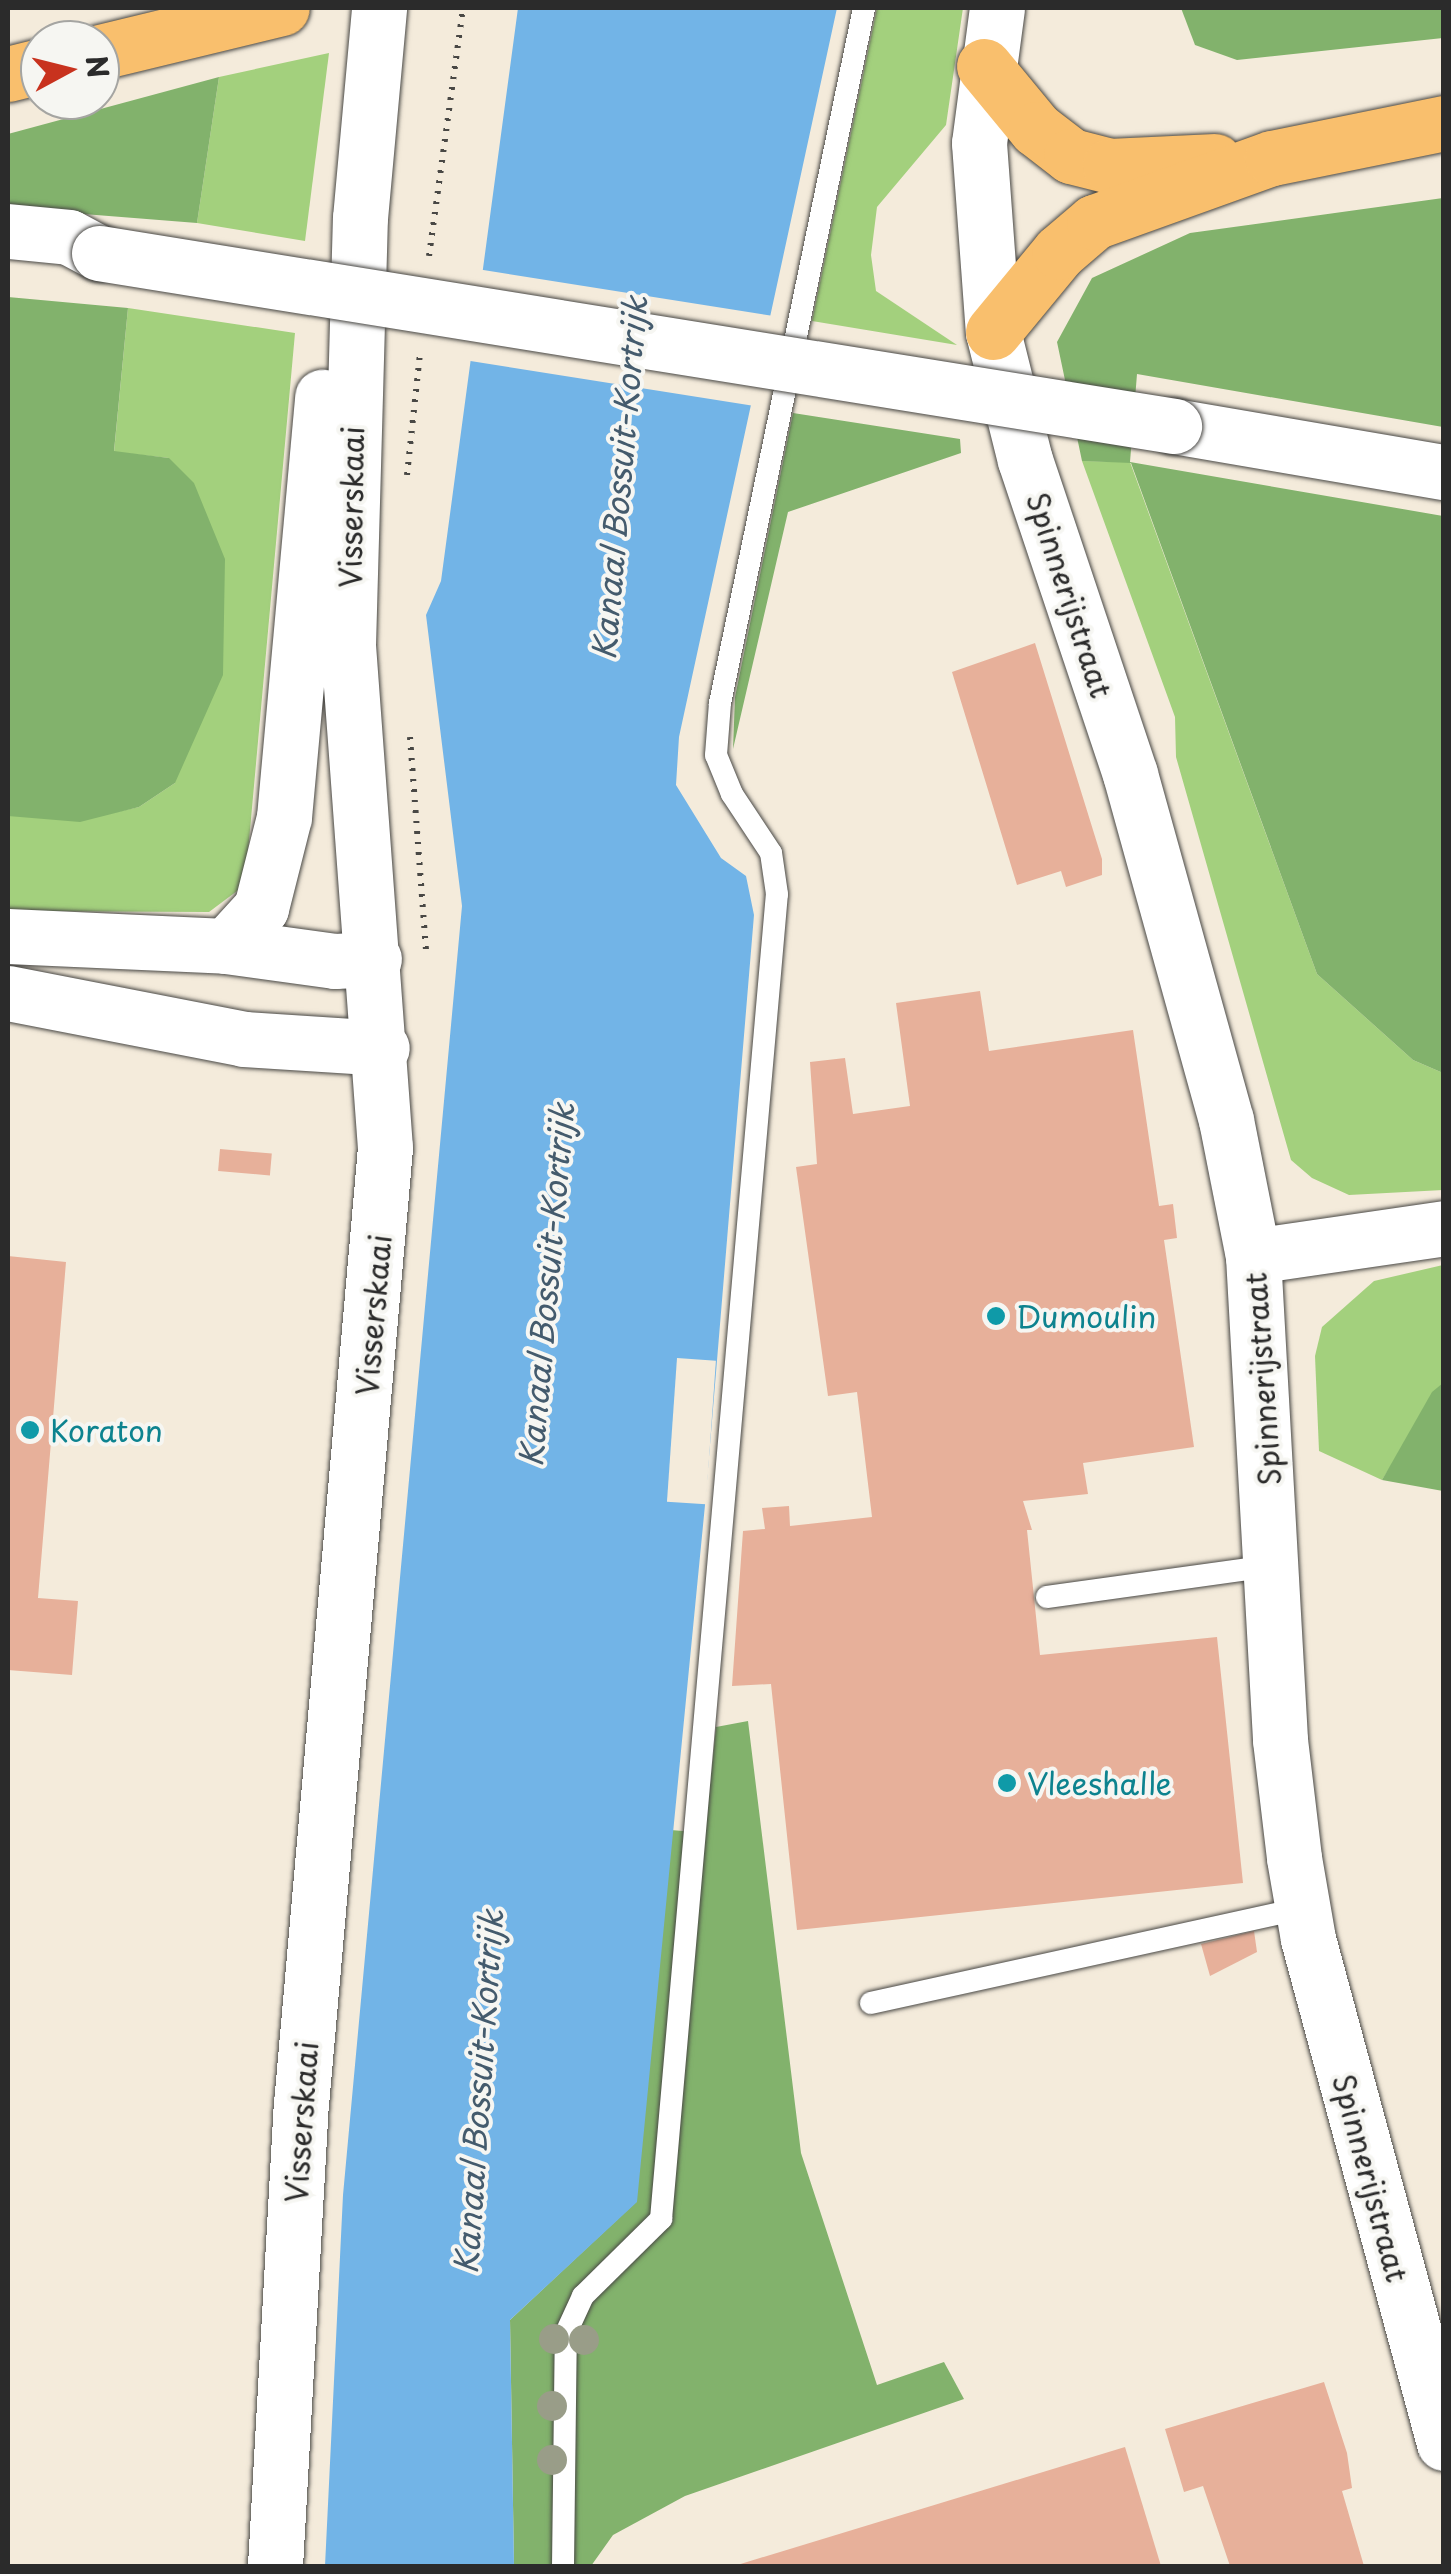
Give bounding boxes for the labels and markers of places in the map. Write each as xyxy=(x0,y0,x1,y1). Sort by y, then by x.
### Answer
place label: Dumoulin xyxy=(1016,1298,1156,1334)
marker: Dumoulin xyxy=(985,1305,1007,1327)
place label: Koraton xyxy=(50,1412,163,1448)
marker: Koraton xyxy=(19,1419,41,1441)
place label: Vleeshalle xyxy=(1027,1765,1172,1801)
marker: Vleeshalle xyxy=(996,1772,1018,1794)

